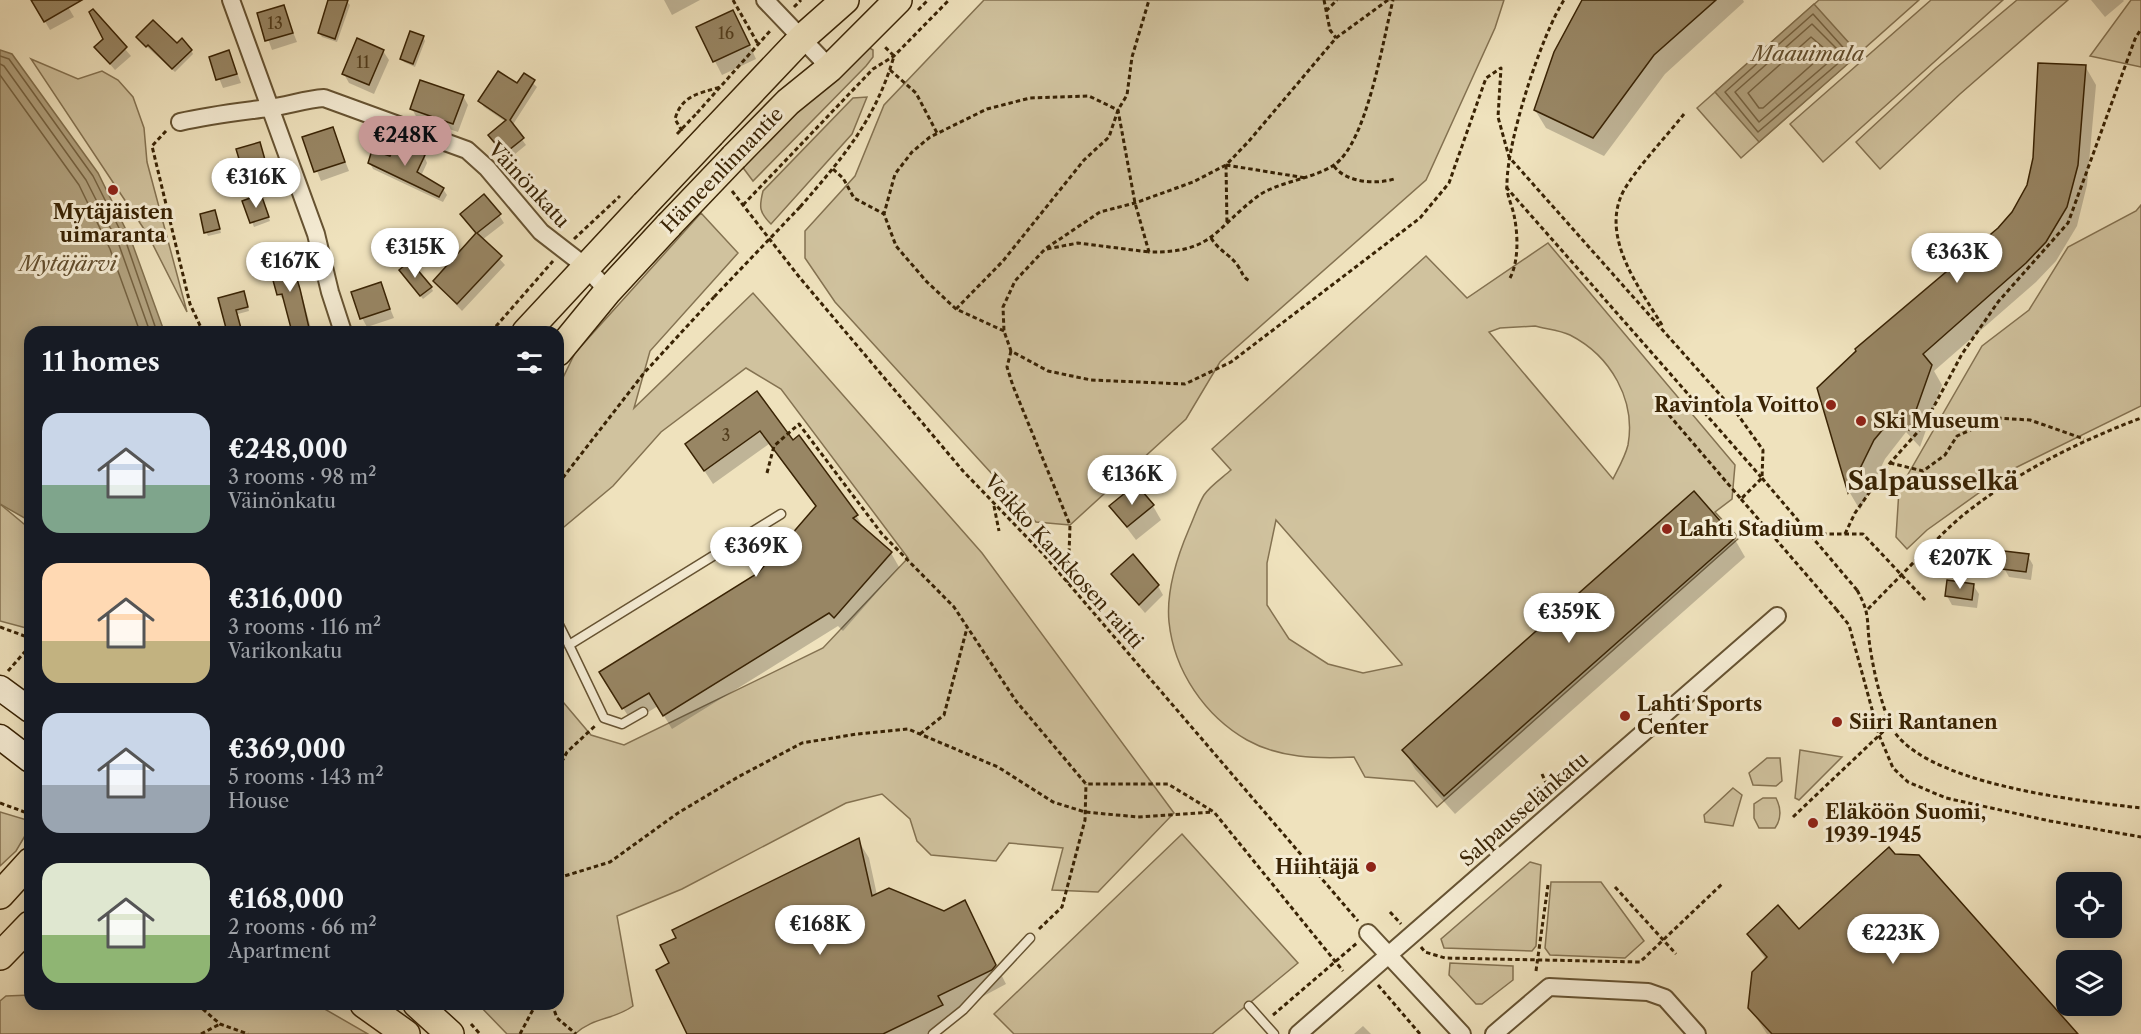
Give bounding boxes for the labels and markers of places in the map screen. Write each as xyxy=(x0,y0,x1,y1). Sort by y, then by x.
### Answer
pin: €248K xyxy=(363,116,447,167)
pin: €316K xyxy=(214,158,298,209)
marker: Mytäjäisten uimaranta xyxy=(106,183,120,197)
place label: Mytäjäisten uimaranta xyxy=(53,200,174,247)
pin: €315K xyxy=(373,228,457,279)
pin: €363K xyxy=(1915,233,1999,284)
pin: €167K xyxy=(248,242,332,293)
place label: Ravintola Voitto xyxy=(1654,393,1819,417)
marker: Ravintola Voitto xyxy=(1824,398,1838,412)
place label: Ski Museum xyxy=(1873,409,2000,433)
marker: Ski Museum xyxy=(1854,414,1868,428)
pin: €136K xyxy=(1090,455,1174,506)
place label: Lahti Stadium xyxy=(1679,517,1824,541)
marker: Lahti Stadium xyxy=(1660,522,1674,536)
pin: €369K xyxy=(714,527,798,578)
pin: €207K xyxy=(1918,539,2002,590)
pin: €359K xyxy=(1527,593,1611,644)
place label: Lahti Sports Center xyxy=(1637,692,1762,739)
marker: Lahti Sports Center xyxy=(1618,709,1632,723)
place label: Siiri Rantanen xyxy=(1849,710,1998,734)
marker: Siiri Rantanen xyxy=(1830,715,1844,729)
place label: Eläköön Suomi, 1939-1945 xyxy=(1825,800,1986,847)
marker: Eläköön Suomi, 1939-1945 xyxy=(1806,816,1820,830)
place label: Hiihtäjä xyxy=(1275,855,1359,879)
marker: Hiihtäjä xyxy=(1364,860,1378,874)
pin: €168K xyxy=(778,905,862,956)
pin: €223K xyxy=(1851,914,1935,965)

